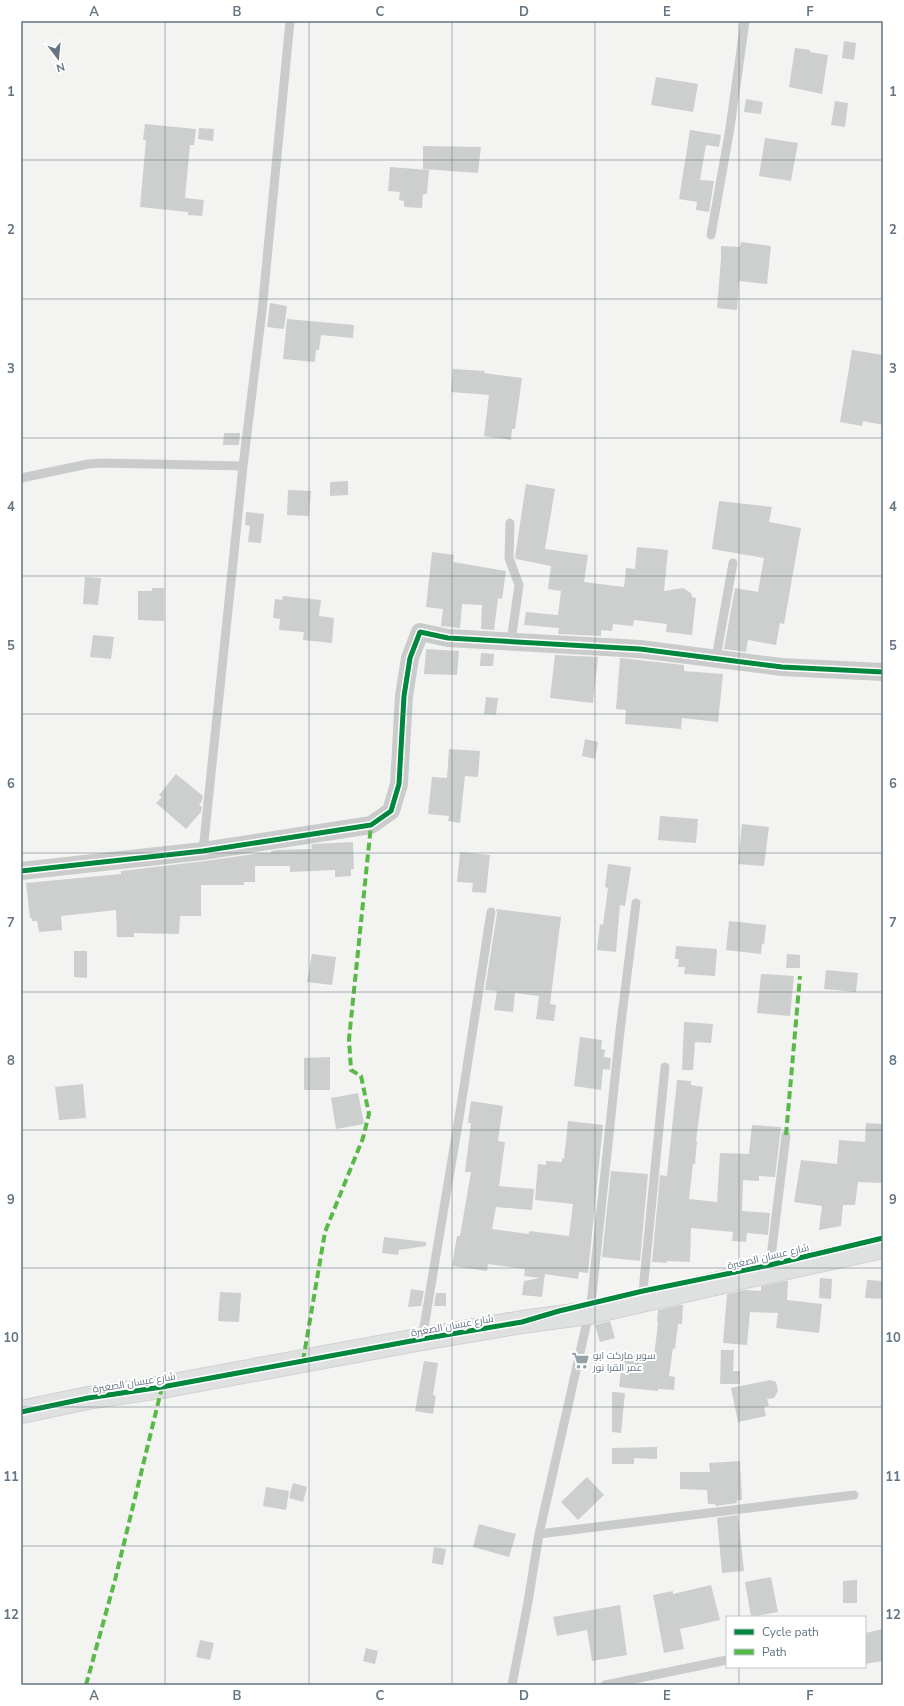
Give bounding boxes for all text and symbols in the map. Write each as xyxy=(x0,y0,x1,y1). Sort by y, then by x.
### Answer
text: A xyxy=(89,3,99,21)
text: B xyxy=(233,3,242,21)
text: C xyxy=(376,3,385,21)
text: D xyxy=(519,3,529,21)
text: E xyxy=(663,3,671,21)
text: F xyxy=(806,3,814,21)
north arrow xyxy=(38,38,78,78)
text: N xyxy=(55,59,67,75)
text: 1 xyxy=(7,83,15,101)
text: 1 xyxy=(889,83,897,101)
text: 2 xyxy=(7,221,15,239)
text: 2 xyxy=(889,221,897,239)
text: 3 xyxy=(7,360,15,378)
text: 3 xyxy=(889,360,897,378)
text: 4 xyxy=(7,498,15,516)
text: 4 xyxy=(889,498,897,516)
text: 5 xyxy=(7,637,15,655)
text: 5 xyxy=(889,637,897,655)
text: 6 xyxy=(7,775,15,793)
text: 6 xyxy=(889,775,897,793)
text: 7 xyxy=(7,914,15,932)
text: 7 xyxy=(889,914,897,932)
text: 8 xyxy=(7,1052,15,1070)
text: 8 xyxy=(889,1052,897,1070)
text: 9 xyxy=(7,1191,15,1209)
text: 9 xyxy=(889,1191,897,1209)
street label: شارع عبسان الصغيرة xyxy=(726,1241,811,1273)
street label: شارع عبسان الصغيرة xyxy=(410,1312,495,1340)
text: 10 xyxy=(3,1329,19,1347)
text: 10 xyxy=(885,1329,901,1347)
place label: سوبر ماركت ابو عمر القرا نور xyxy=(592,1349,655,1375)
supermarket icon: سوبر ماركت ابو عمر القرا نور xyxy=(570,1351,590,1371)
street label: شارع عبسان الصغيرة xyxy=(92,1370,177,1396)
text: 11 xyxy=(3,1468,19,1486)
text: 11 xyxy=(885,1468,901,1486)
text: 12 xyxy=(3,1606,19,1624)
text: 12 xyxy=(885,1606,901,1624)
legend xyxy=(726,1616,866,1668)
text: Cycle path xyxy=(762,1624,819,1640)
text: Path xyxy=(762,1644,787,1660)
text: A xyxy=(89,1687,99,1705)
text: B xyxy=(233,1687,242,1705)
text: C xyxy=(376,1687,385,1705)
text: D xyxy=(519,1687,529,1705)
text: E xyxy=(663,1687,671,1705)
text: F xyxy=(806,1687,814,1705)

